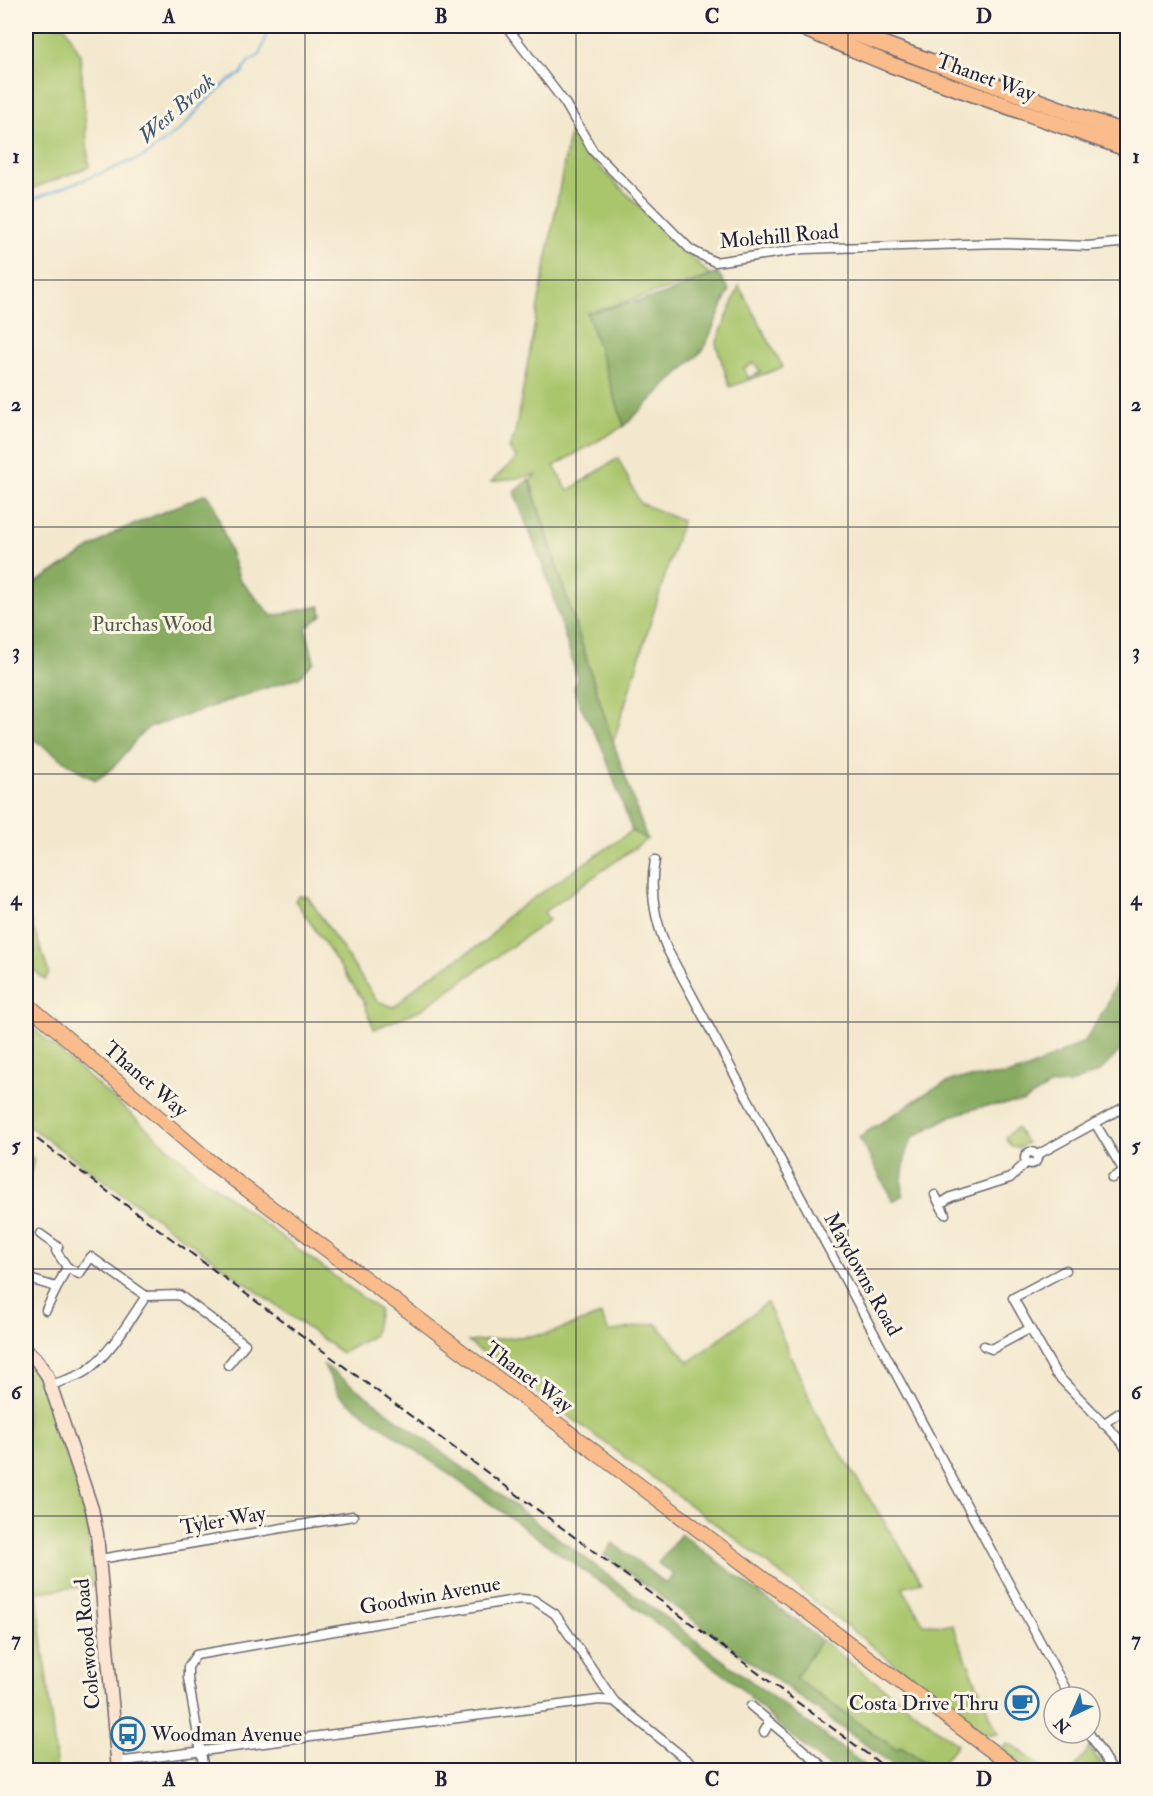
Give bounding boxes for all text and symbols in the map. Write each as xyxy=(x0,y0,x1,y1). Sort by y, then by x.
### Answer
text: A xyxy=(162,4,176,29)
text: B xyxy=(434,4,448,29)
text: C xyxy=(705,4,719,29)
text: D xyxy=(976,4,992,29)
street label: Thanet Way xyxy=(933,47,1040,108)
water label: West Brook xyxy=(132,68,221,150)
text: 1 xyxy=(12,144,20,169)
text: 1 xyxy=(1132,144,1140,169)
street label: Molehill Road xyxy=(718,218,840,255)
text: 2 xyxy=(11,392,21,417)
text: 2 xyxy=(1131,392,1141,417)
park label: Purchas Wood xyxy=(92,611,213,638)
text: 3 xyxy=(12,639,20,664)
text: 3 xyxy=(1132,639,1140,664)
text: 4 xyxy=(10,886,23,911)
text: 4 xyxy=(1130,886,1143,911)
street label: Thanet Way xyxy=(98,1035,194,1124)
text: 5 xyxy=(12,1133,22,1158)
text: 5 xyxy=(1132,1133,1142,1158)
street label: Maydowns Road xyxy=(817,1208,908,1341)
street label: Thanet Way xyxy=(479,1336,579,1420)
text: 6 xyxy=(11,1380,23,1405)
text: 6 xyxy=(1131,1380,1143,1405)
street label: Tyler Way xyxy=(178,1500,269,1541)
street label: Goodwin Avenue xyxy=(357,1570,503,1621)
street label: Colewood Road xyxy=(68,1577,107,1710)
text: 7 xyxy=(11,1627,21,1652)
text: 7 xyxy=(1131,1627,1141,1652)
cafe icon: Costa Drive Thru xyxy=(1004,1685,1040,1721)
north arrow xyxy=(1042,1685,1102,1745)
place label: Costa Drive Thru xyxy=(849,1690,999,1717)
text: N xyxy=(1050,1712,1075,1738)
bus stop icon: Woodman Avenue xyxy=(110,1716,146,1752)
place label: Woodman Avenue xyxy=(150,1721,302,1748)
text: A xyxy=(162,1767,176,1792)
text: B xyxy=(434,1767,448,1792)
text: C xyxy=(705,1767,719,1792)
text: D xyxy=(976,1767,992,1792)

